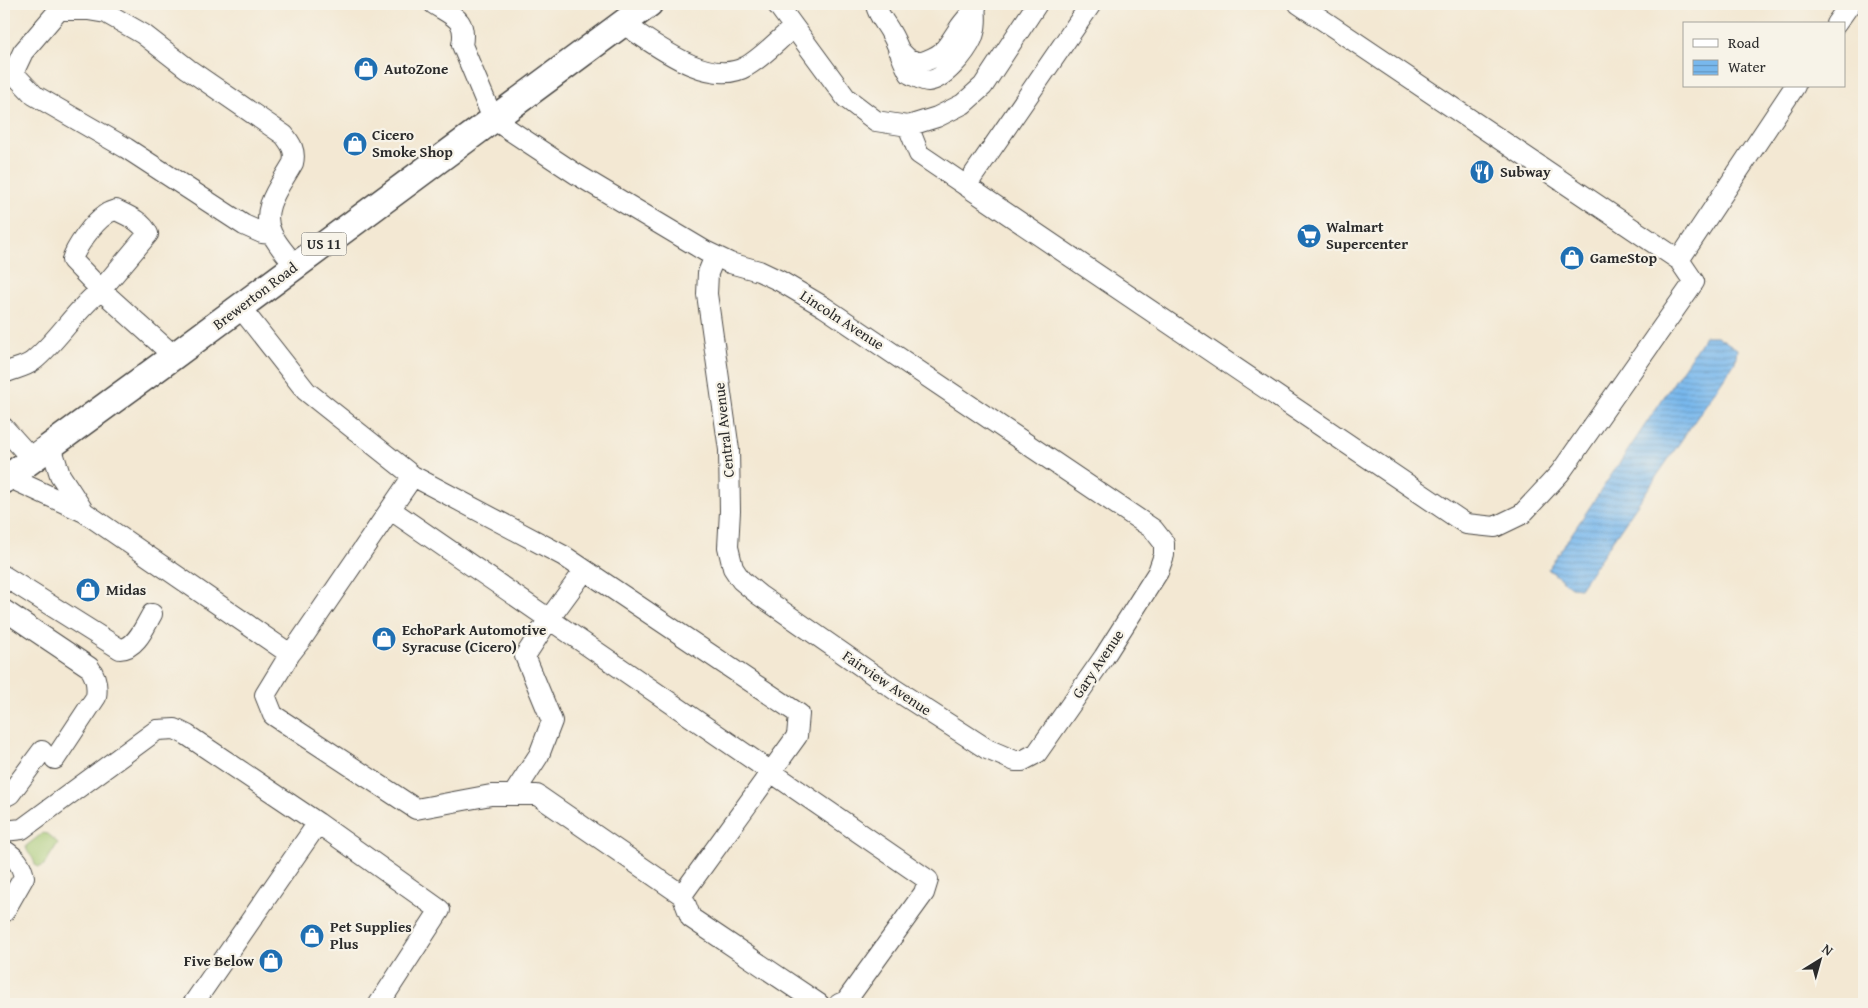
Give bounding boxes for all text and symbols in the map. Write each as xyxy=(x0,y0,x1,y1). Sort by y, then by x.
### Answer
legend xyxy=(1683,22,1846,88)
text: Road xyxy=(1728,32,1759,53)
shop icon: AutoZone xyxy=(353,56,379,82)
text: Water xyxy=(1728,56,1766,77)
place label: AutoZone xyxy=(384,58,448,79)
place label: Cicero Smoke Shop xyxy=(372,124,453,162)
shop icon: Cicero Smoke Shop xyxy=(342,131,368,157)
restaurant icon: Subway xyxy=(1469,159,1495,185)
place label: Subway xyxy=(1500,161,1551,182)
place label: Walmart Supercenter xyxy=(1326,216,1408,254)
supermarket icon: Walmart Supercenter xyxy=(1296,223,1322,249)
road number: US 11 xyxy=(302,232,346,255)
shop icon: GameStop xyxy=(1559,245,1585,271)
place label: GameStop xyxy=(1590,247,1658,268)
street label: Brewerton Road xyxy=(208,257,301,334)
street label: Lincoln Avenue xyxy=(796,285,888,355)
street label: Central Avenue xyxy=(708,381,739,479)
shop icon: Midas xyxy=(75,577,101,603)
place label: Midas xyxy=(106,579,146,600)
place label: EchoPark Automotive Syracuse (Cicero) xyxy=(402,619,546,657)
street label: Gary Avenue xyxy=(1067,625,1128,702)
shop icon: EchoPark Automotive Syracuse (Cicero) xyxy=(371,626,397,652)
street label: Fairview Avenue xyxy=(839,645,936,720)
place label: Pet Supplies Plus xyxy=(330,916,412,954)
shop icon: Pet Supplies Plus xyxy=(299,923,325,949)
north arrow xyxy=(1796,936,1846,986)
text: N xyxy=(1818,939,1838,961)
shop icon: Five Below xyxy=(258,948,284,974)
place label: Five Below xyxy=(184,950,254,971)

